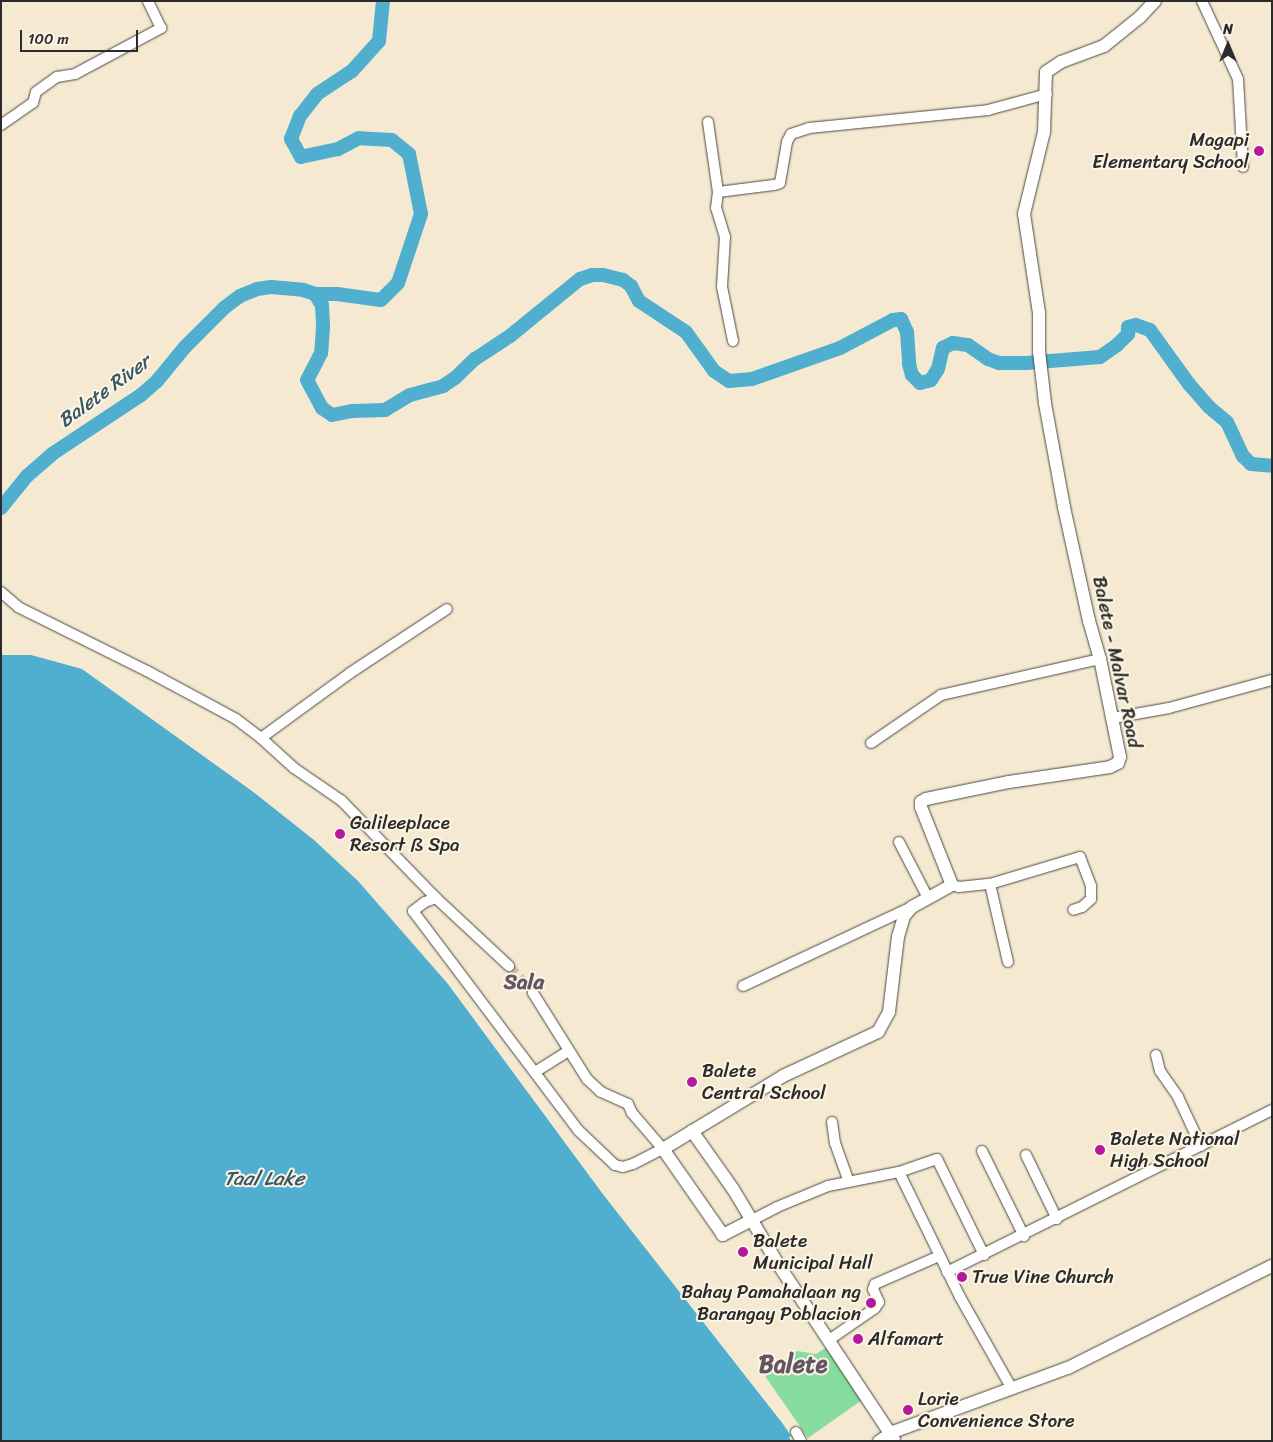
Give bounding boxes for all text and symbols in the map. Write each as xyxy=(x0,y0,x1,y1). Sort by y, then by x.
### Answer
text: N xyxy=(1223,17,1233,42)
scale bar xyxy=(22,20,140,52)
north arrow xyxy=(1203,20,1253,70)
text: 100 m xyxy=(28,26,69,52)
place label: Magapi Elementary School xyxy=(1092,129,1249,173)
marker: Magapi Elementary School xyxy=(1253,145,1265,157)
water label: Balete River xyxy=(53,350,155,432)
street label: Balete - Malvar Road xyxy=(1088,574,1146,750)
place label: Galileeplace Resort ß Spa xyxy=(350,812,460,856)
marker: Galileeplace Resort ß Spa xyxy=(334,828,346,840)
district label: Sala xyxy=(504,969,544,995)
place label: Balete Central School xyxy=(702,1060,826,1104)
marker: Balete Central School xyxy=(686,1076,698,1088)
place label: Balete National High School xyxy=(1110,1128,1240,1172)
marker: Balete National High School xyxy=(1094,1144,1106,1156)
water label: Taal Lake xyxy=(224,1166,304,1190)
place label: Balete Municipal Hall xyxy=(753,1230,873,1274)
marker: Balete Municipal Hall xyxy=(737,1246,749,1258)
place label: True Vine Church xyxy=(972,1266,1114,1288)
marker: True Vine Church xyxy=(956,1271,968,1283)
place label: Bahay Pamahalaan ng Barangay Poblacion xyxy=(681,1281,861,1325)
marker: Bahay Pamahalaan ng Barangay Poblacion xyxy=(865,1297,877,1309)
place label: Alfamart xyxy=(868,1328,944,1350)
marker: Alfamart xyxy=(852,1333,864,1345)
district label: Balete xyxy=(759,1351,827,1379)
place label: Lorie Convenience Store xyxy=(918,1388,1076,1432)
marker: Lorie Convenience Store xyxy=(902,1404,914,1416)

